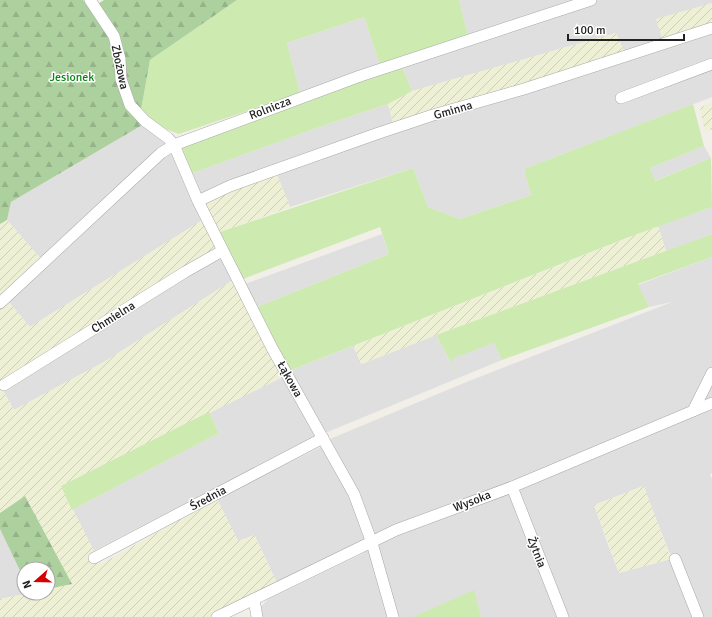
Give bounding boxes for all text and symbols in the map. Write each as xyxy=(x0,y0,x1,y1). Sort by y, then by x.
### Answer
scale bar xyxy=(568,16,684,42)
text: 100 m xyxy=(574,23,606,38)
street label: Zbożowa xyxy=(107,43,132,91)
park label: Jesionek xyxy=(50,70,94,85)
street label: Rolnicza xyxy=(247,94,293,123)
street label: Gminna xyxy=(432,98,474,123)
street label: Chmielna xyxy=(89,298,138,337)
street label: Łąkowa xyxy=(274,359,306,400)
street label: Średnia xyxy=(187,483,229,514)
street label: Wysoka xyxy=(451,487,493,516)
street label: Żytnia xyxy=(524,534,549,570)
north arrow xyxy=(16,561,56,601)
text: N xyxy=(20,578,34,590)

